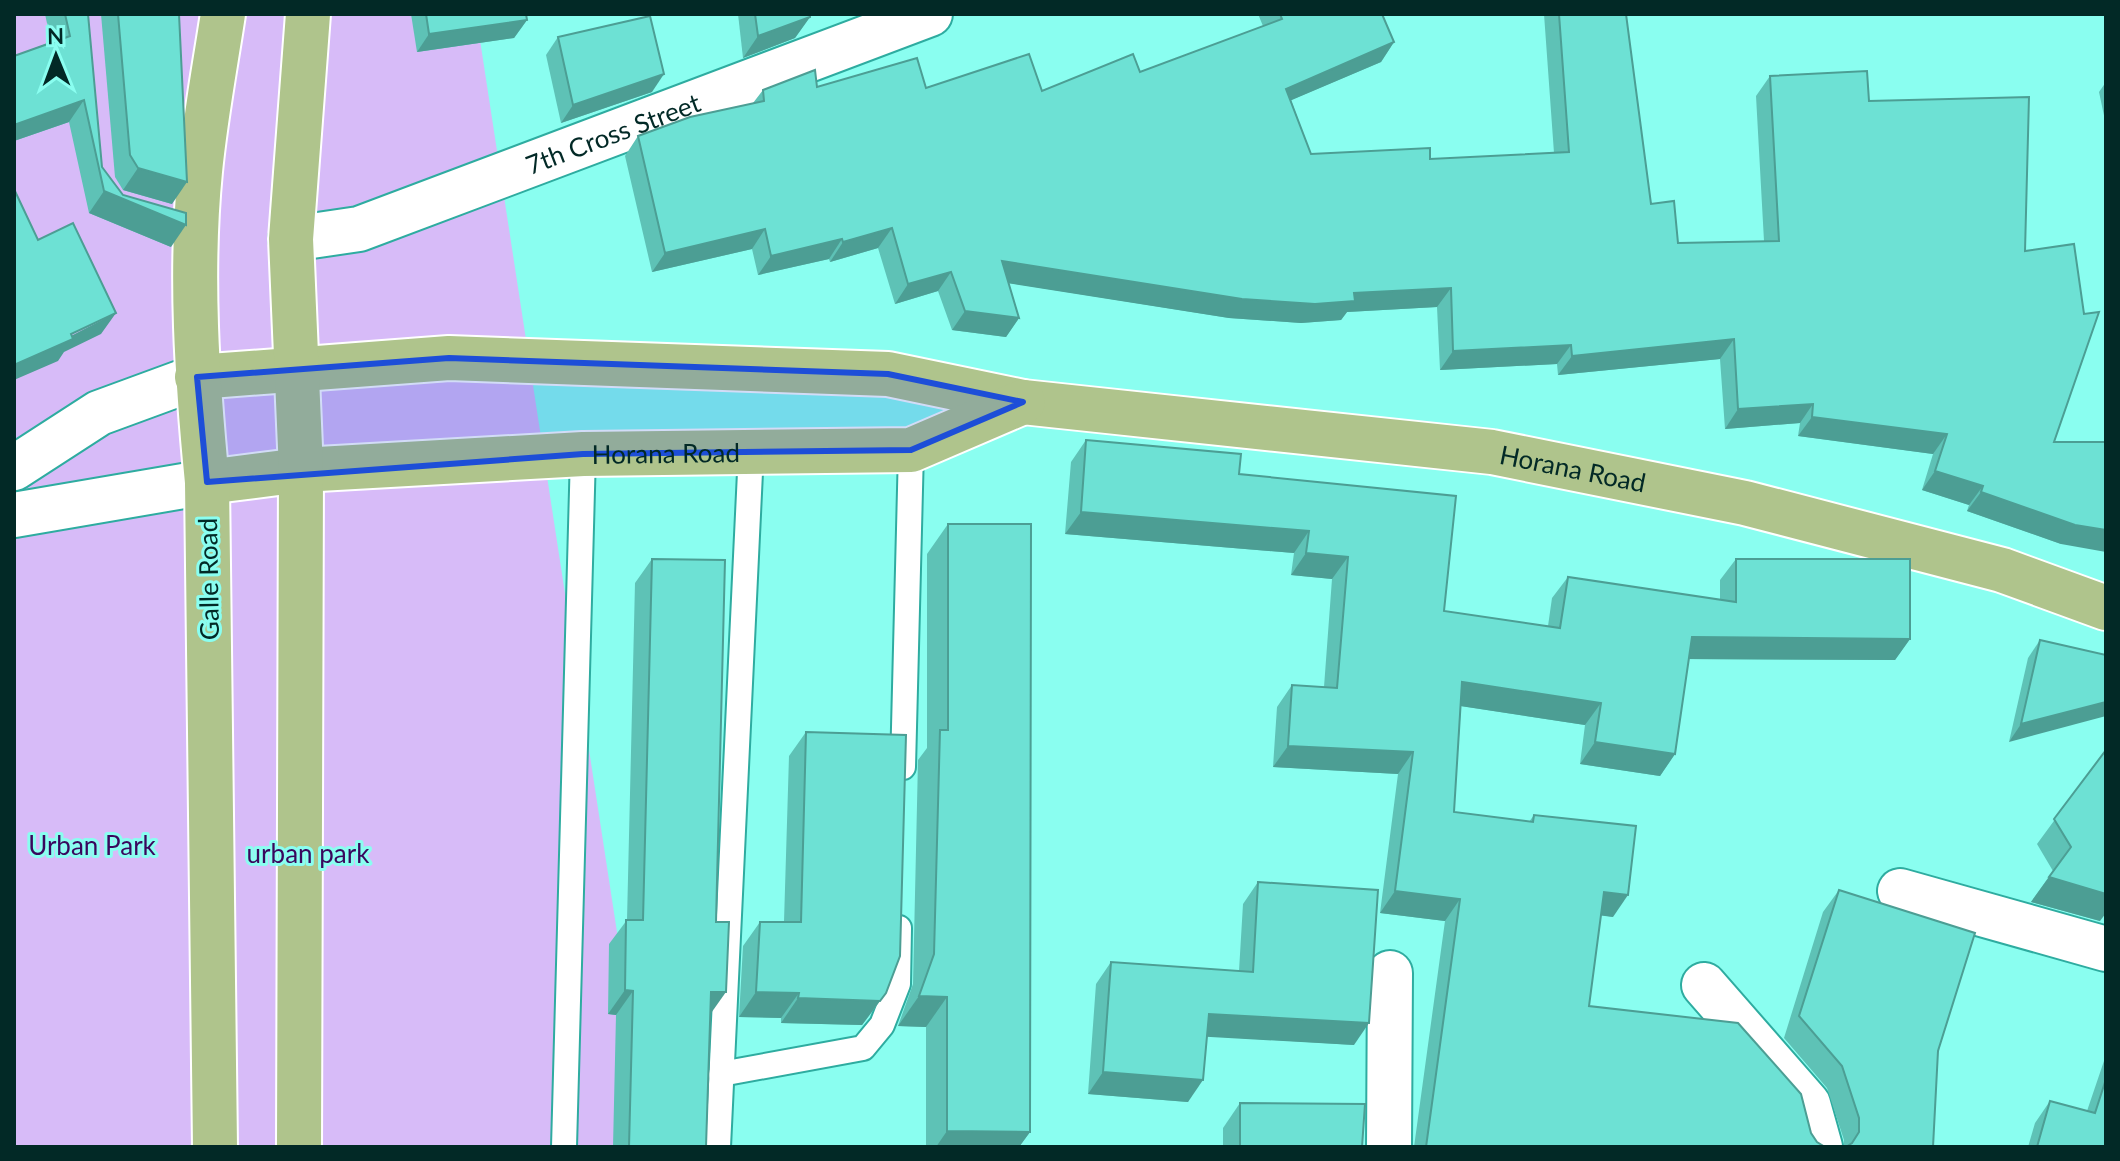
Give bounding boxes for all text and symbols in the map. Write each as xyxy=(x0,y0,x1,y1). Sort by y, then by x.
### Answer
north arrow xyxy=(16,16,96,96)
text: N xyxy=(47,22,64,49)
street label: 7th Cross Street xyxy=(521,86,705,181)
street label: Horana Road xyxy=(591,436,740,470)
street label: Horana Road xyxy=(1497,438,1649,499)
street label: Galle Road xyxy=(191,518,225,640)
park label: Urban Park xyxy=(28,829,157,861)
park label: urban park xyxy=(247,837,370,869)

